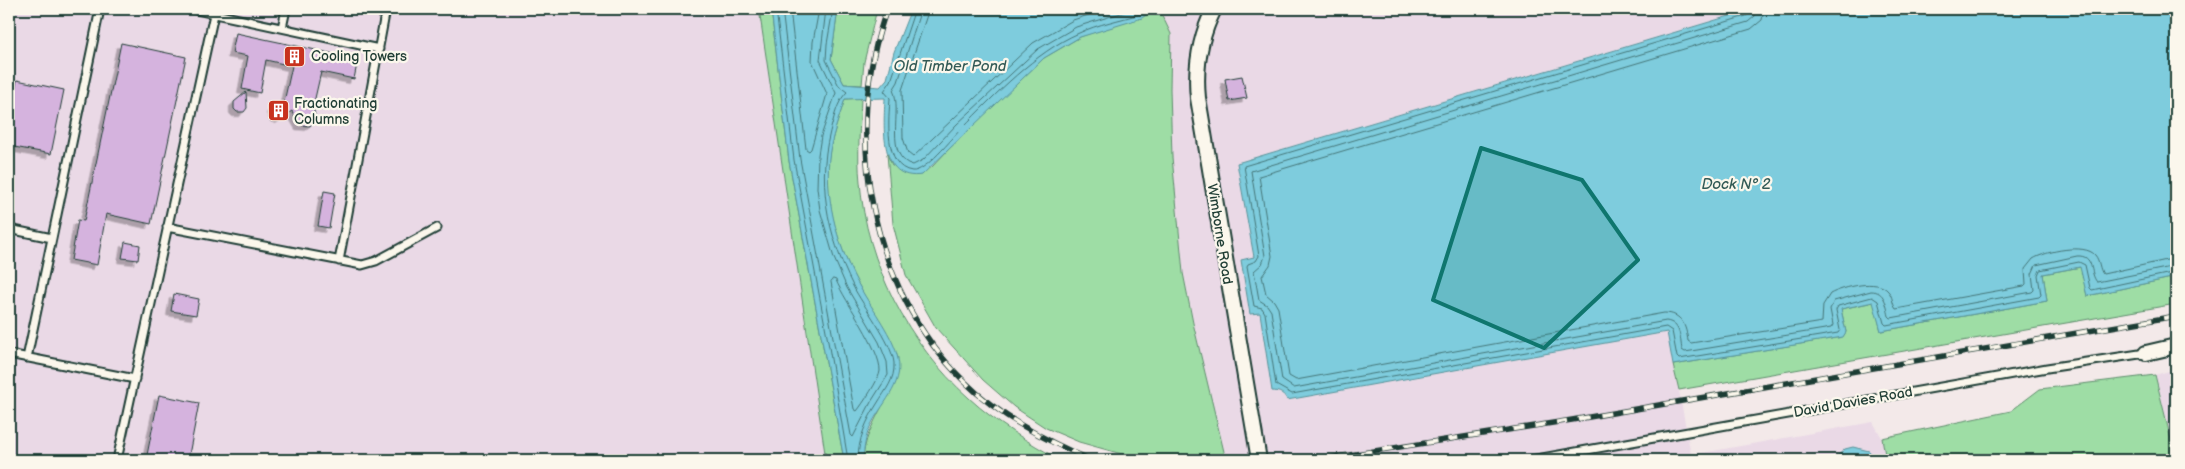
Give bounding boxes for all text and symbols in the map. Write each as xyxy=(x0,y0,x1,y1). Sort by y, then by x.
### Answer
building icon: Cooling Towers xyxy=(283,44,307,68)
place label: Cooling Towers xyxy=(311,48,407,65)
water label: Old Timber Pond xyxy=(894,57,1007,76)
place label: Fractionating Columns xyxy=(294,95,377,128)
building icon: Fractionating Columns xyxy=(266,99,290,123)
water label: Dock Nº 2 xyxy=(1701,175,1771,194)
street label: Wimborne Road xyxy=(1204,182,1236,286)
street label: David Davies Road xyxy=(1792,383,1914,421)

